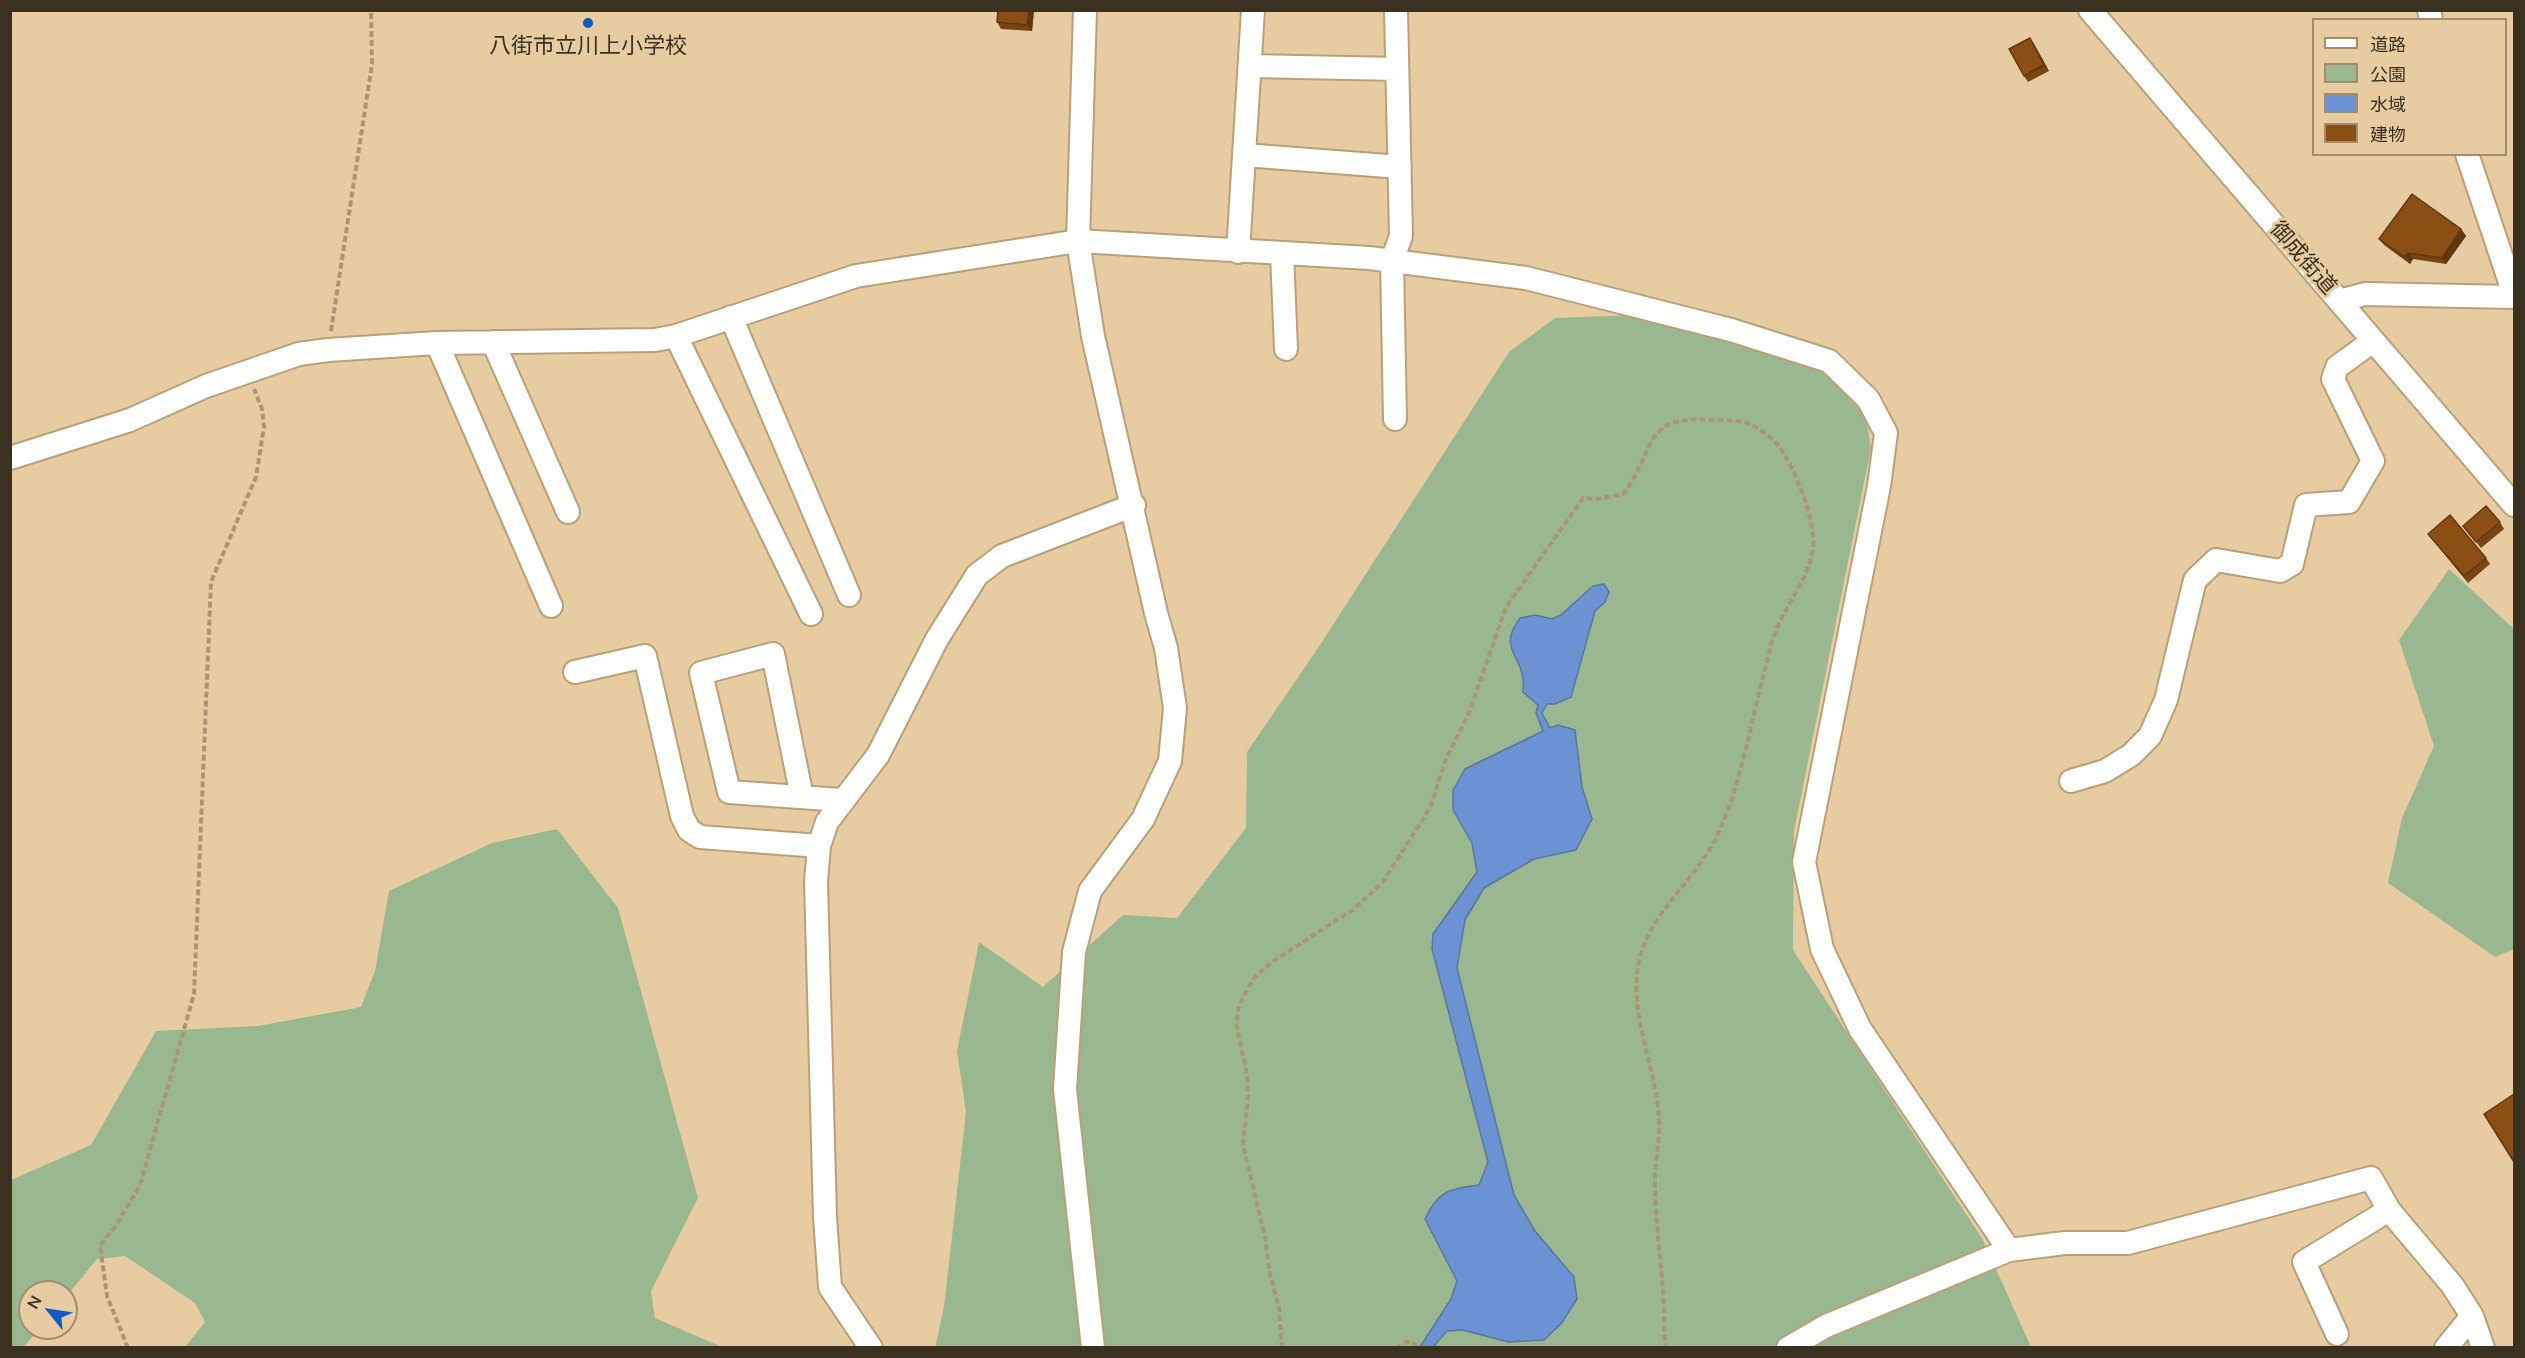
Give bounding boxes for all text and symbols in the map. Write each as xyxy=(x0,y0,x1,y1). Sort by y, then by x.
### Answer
marker: 八街市立川上小学校 xyxy=(581,16,595,30)
legend xyxy=(2312,18,2507,156)
place label: 八街市立川上小学校 xyxy=(489,33,687,59)
text: 道路 xyxy=(2370,33,2406,56)
text: 公園 xyxy=(2370,63,2406,86)
text: 水域 xyxy=(2370,93,2406,116)
text: 建物 xyxy=(2370,123,2406,146)
street label: 御成街道 xyxy=(2264,216,2342,300)
north arrow xyxy=(18,1280,78,1340)
text: N xyxy=(22,1292,46,1312)

